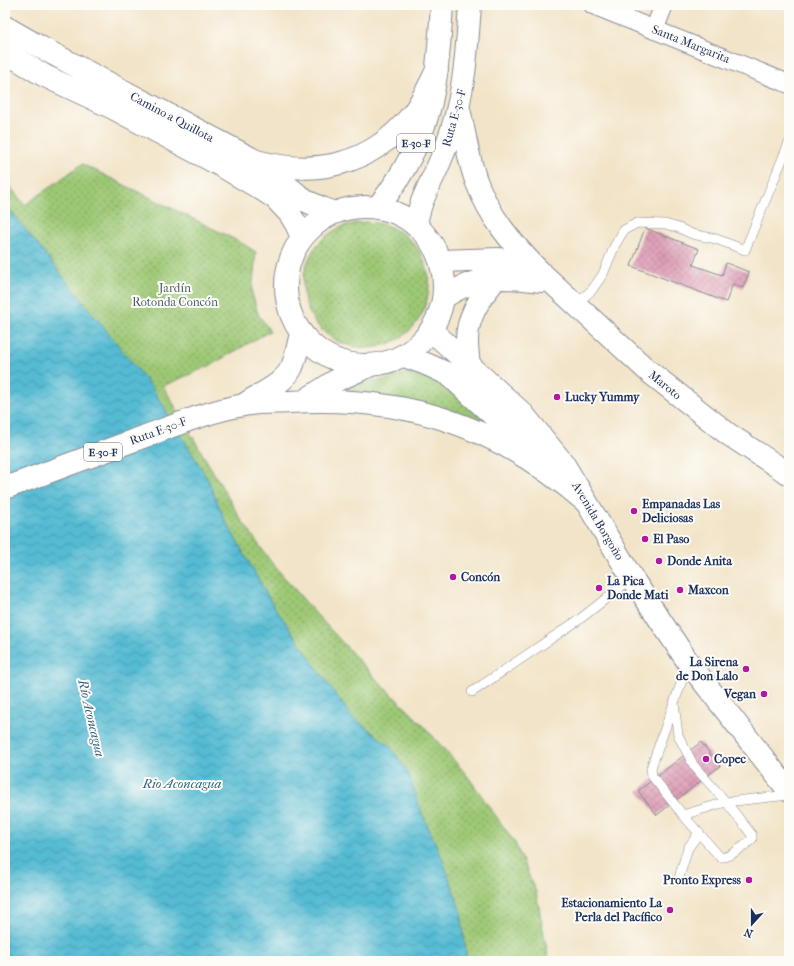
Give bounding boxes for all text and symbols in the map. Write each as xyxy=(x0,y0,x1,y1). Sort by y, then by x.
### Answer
street label: Santa Margarita xyxy=(650,22,733,66)
street label: Ruta E-30-F xyxy=(439,87,469,148)
street label: Camino a Quillota xyxy=(128,89,217,145)
road number: E-30-F xyxy=(397,134,435,152)
park label: Jardín Rotonda Concón xyxy=(132,281,218,309)
street label: Maroto xyxy=(646,368,684,402)
place label: Lucky Yummy xyxy=(565,390,640,405)
marker: Lucky Yummy xyxy=(552,392,562,402)
street label: Ruta E-30-F xyxy=(128,414,189,448)
road number: E-30-F xyxy=(84,443,122,461)
street label: Avenida Borgoño xyxy=(569,479,627,563)
place label: Empanadas Las Deliciosas xyxy=(642,497,721,525)
marker: Empanadas Las Deliciosas xyxy=(629,506,639,516)
place label: El Paso xyxy=(653,532,689,546)
marker: El Paso xyxy=(640,534,650,544)
place label: Donde Anita xyxy=(667,554,733,568)
marker: Donde Anita xyxy=(654,556,664,566)
place label: Concón xyxy=(461,570,501,584)
marker: Concón xyxy=(448,572,458,582)
place label: La Pica Donde Mati xyxy=(607,574,669,602)
marker: La Pica Donde Mati xyxy=(594,583,604,593)
place label: Maxcon xyxy=(687,583,730,597)
marker: Maxcon xyxy=(675,585,685,595)
place label: La Sirena de Don Lalo xyxy=(676,655,738,683)
marker: La Sirena de Don Lalo xyxy=(741,664,751,674)
water label: Río Aconcagua xyxy=(75,677,108,758)
place label: Vegan xyxy=(723,687,757,702)
marker: Vegan xyxy=(759,689,769,699)
place label: Copec xyxy=(714,752,747,767)
marker: Copec xyxy=(701,754,711,764)
water label: Rio Aconcagua xyxy=(142,776,221,791)
place label: Pronto Express xyxy=(663,873,742,888)
marker: Pronto Express xyxy=(744,875,754,885)
place label: Estacionamiento La Perla del Pacífico xyxy=(561,896,662,924)
north arrow xyxy=(732,904,772,944)
marker: Estacionamiento La Perla del Pacífico xyxy=(665,905,675,915)
text: N xyxy=(742,925,755,940)

